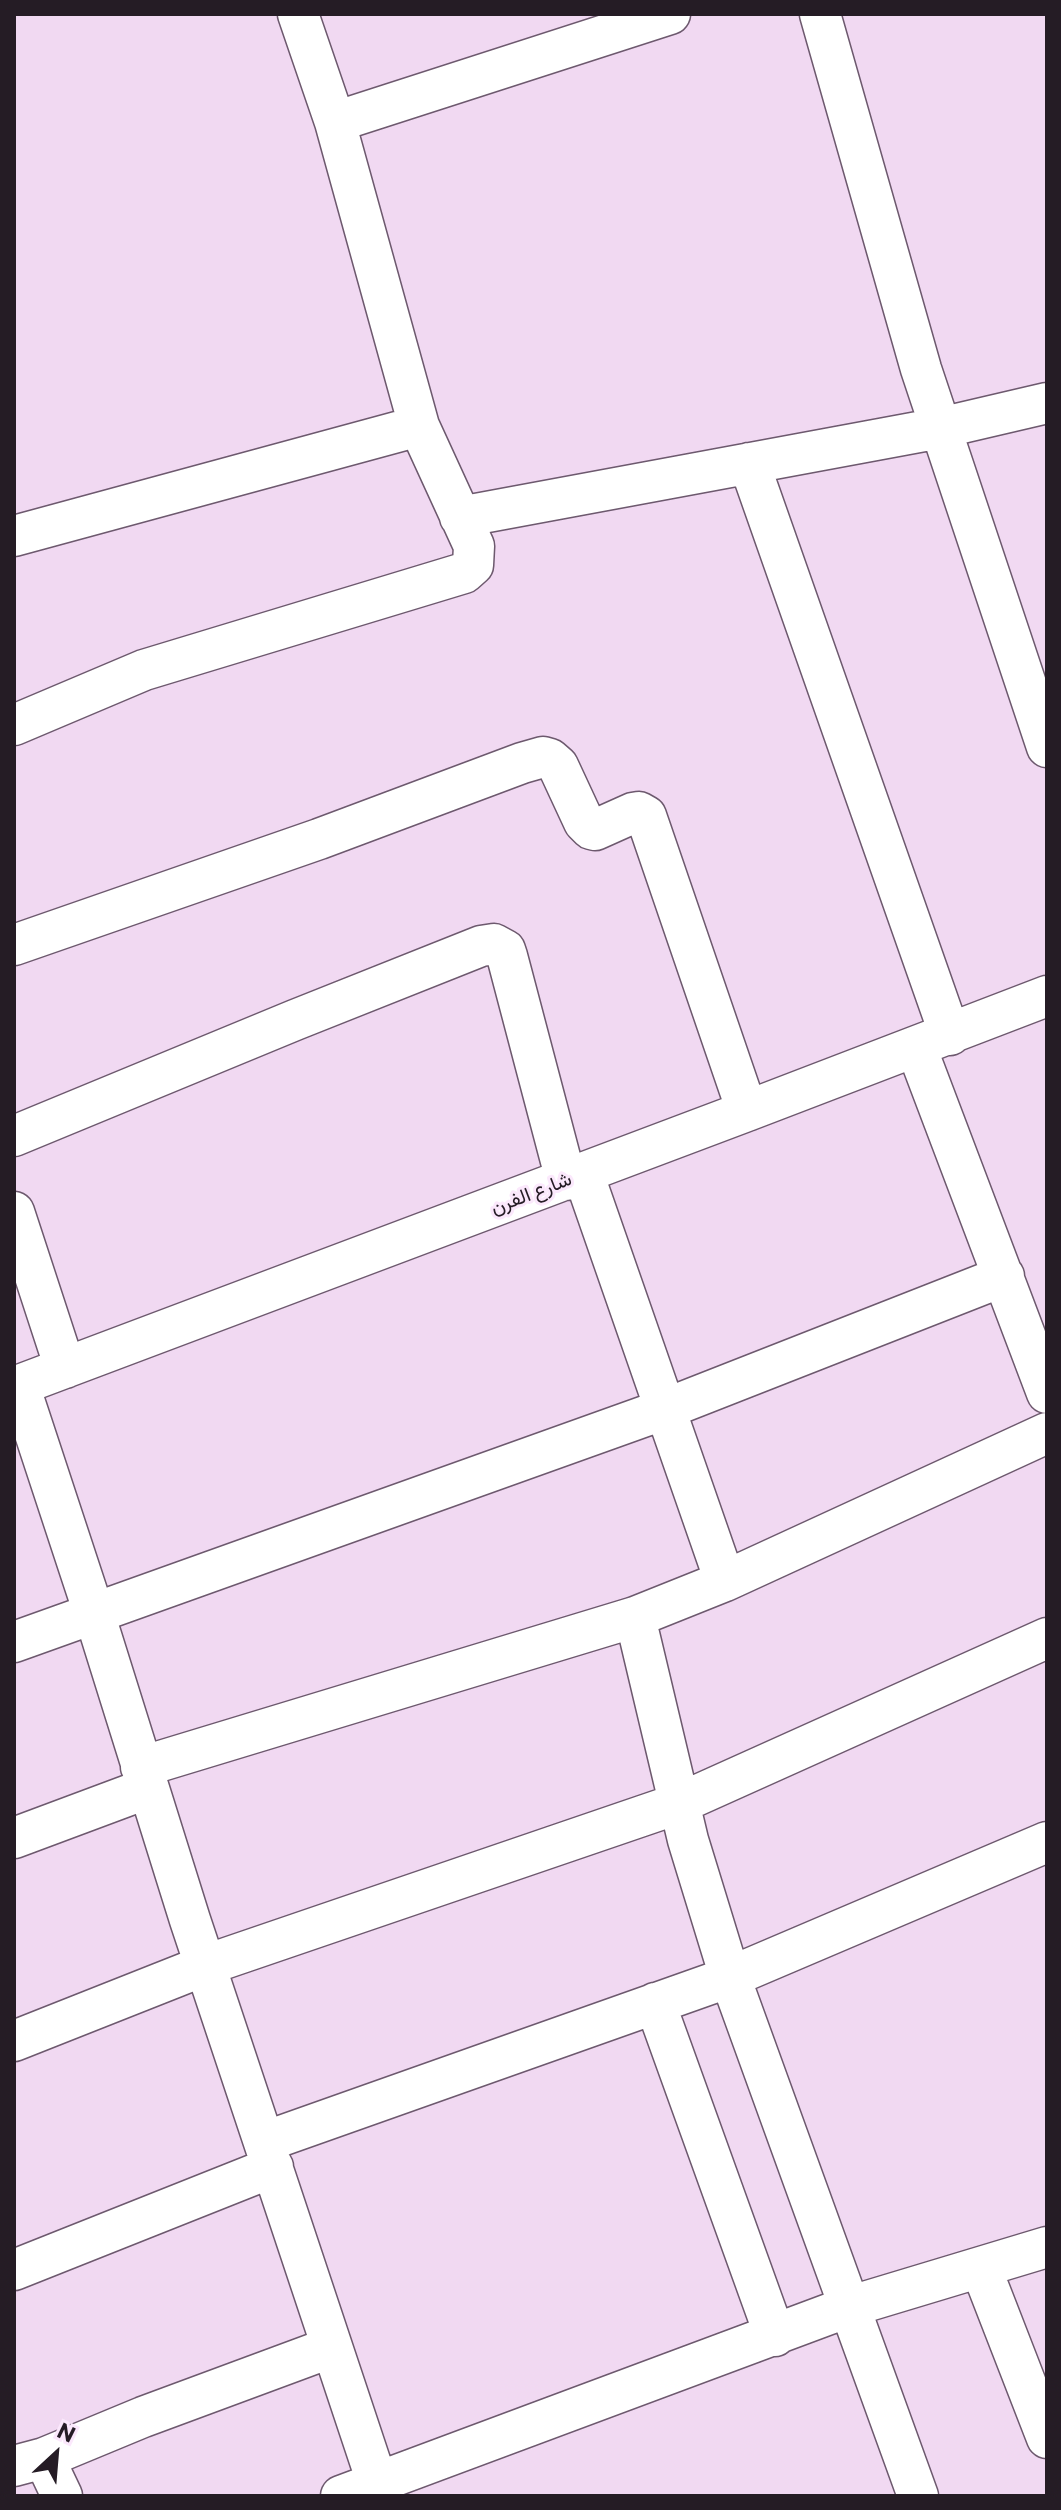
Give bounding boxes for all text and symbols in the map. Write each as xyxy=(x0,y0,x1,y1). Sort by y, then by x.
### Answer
street label: شارع الفرن xyxy=(487,1167,575,1219)
north arrow xyxy=(16,2414,96,2494)
text: N xyxy=(53,2416,80,2448)

